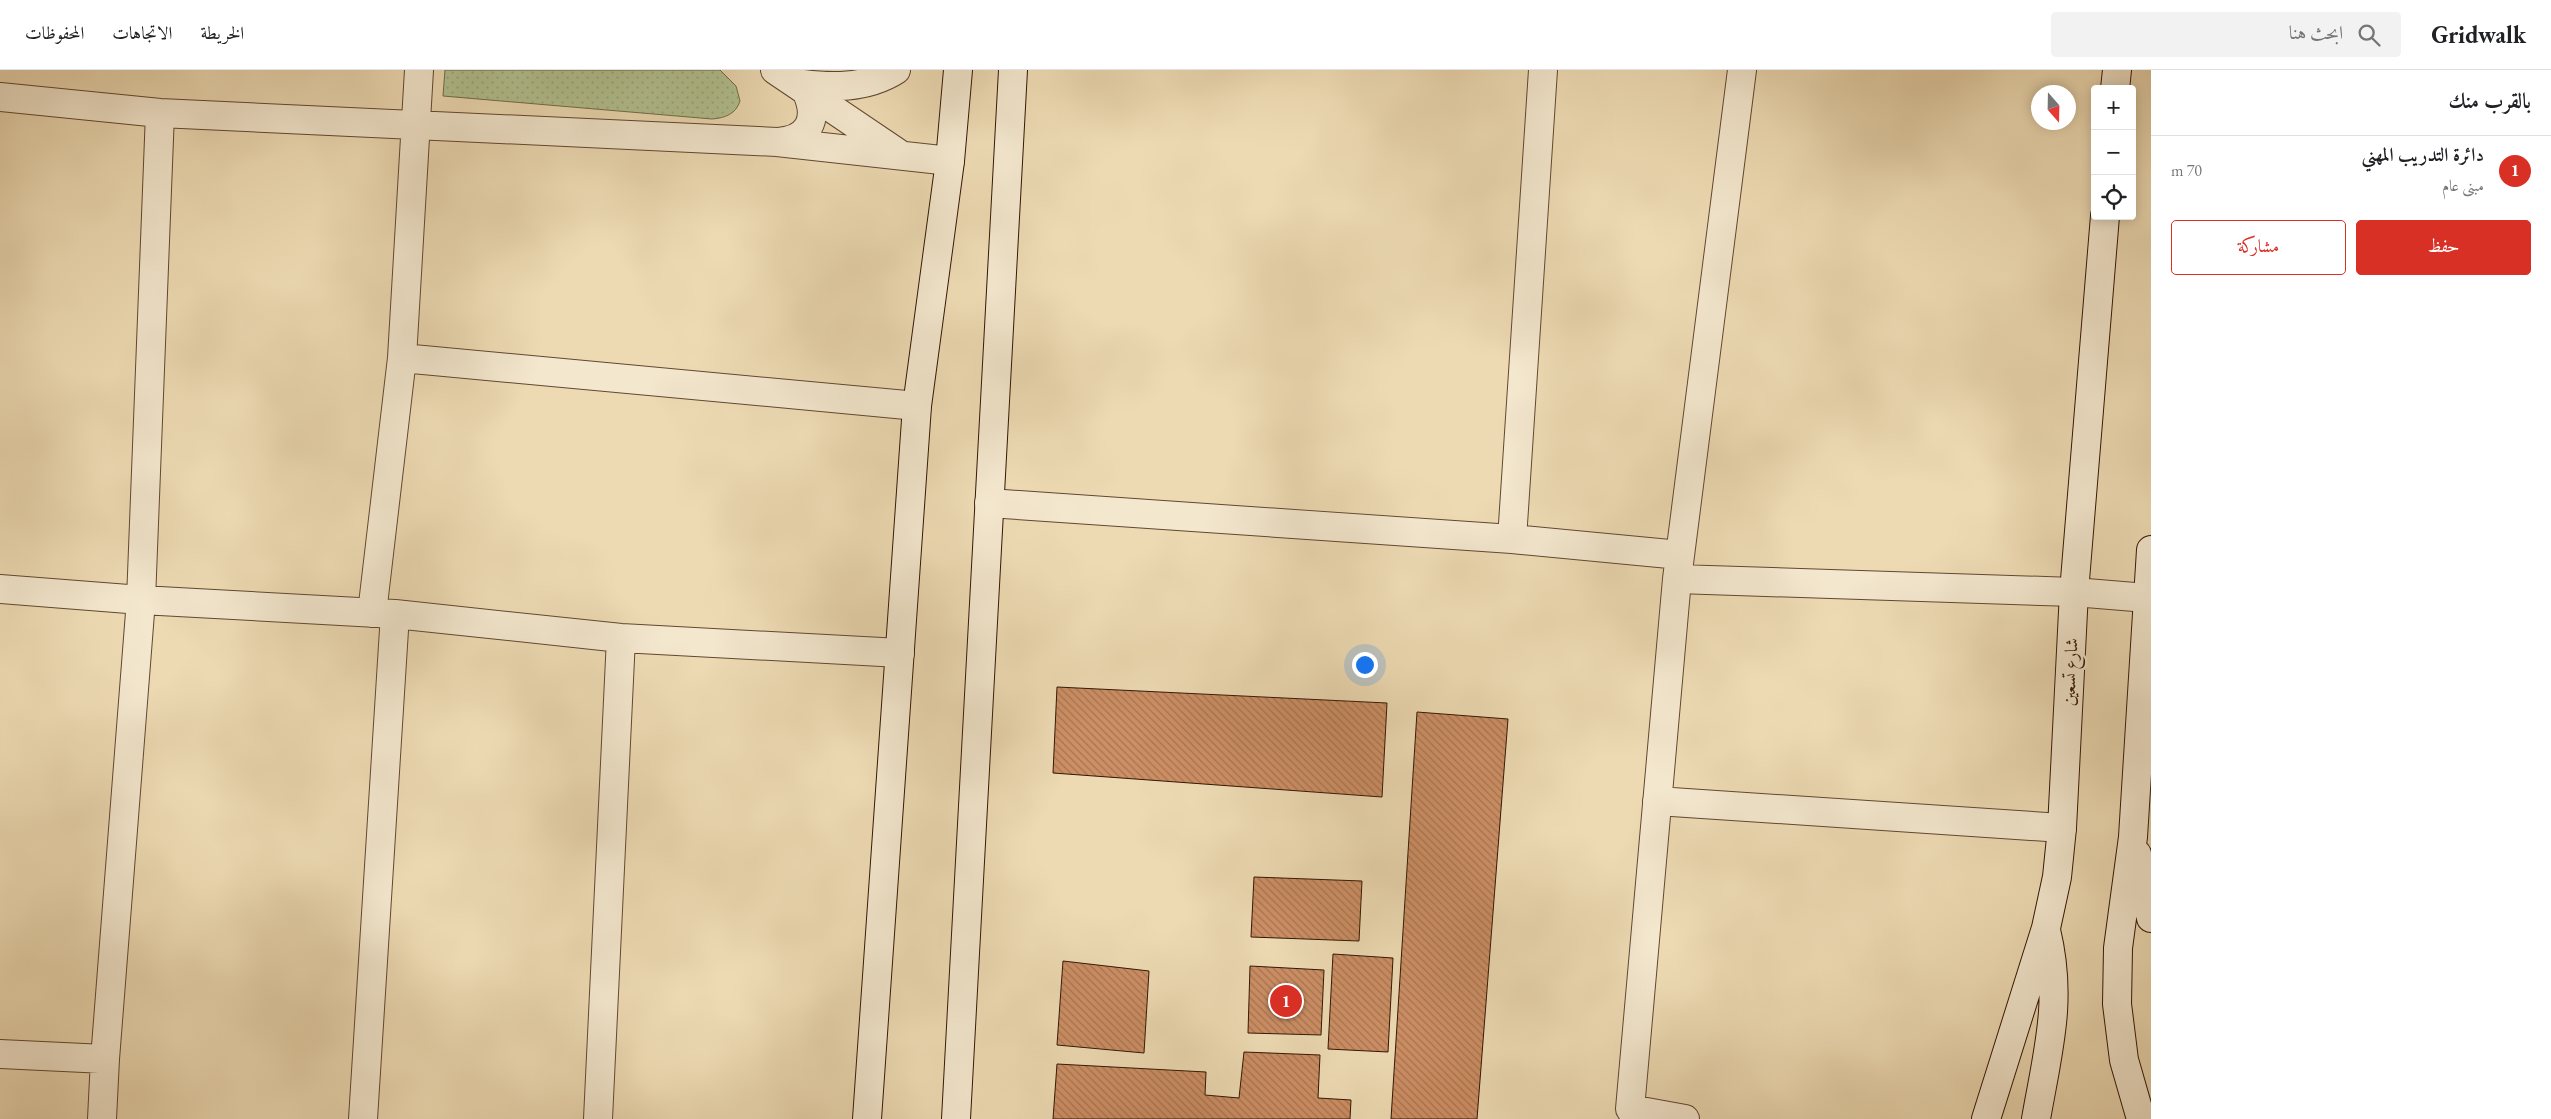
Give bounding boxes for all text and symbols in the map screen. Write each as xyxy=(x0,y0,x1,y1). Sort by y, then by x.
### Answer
search box xyxy=(2051,12,2401,57)
text: Gridwalk xyxy=(2431,19,2526,50)
text: ابحث هنا xyxy=(2289,20,2343,45)
text: المحفوظات xyxy=(25,21,84,44)
text: الاتجاهات xyxy=(112,21,172,44)
text: الخريطة xyxy=(200,21,244,44)
icon: search xyxy=(2355,21,2383,49)
north arrow xyxy=(2031,85,2076,130)
map controls xyxy=(2091,85,2136,220)
button: + xyxy=(2091,85,2136,130)
text: بالقرب منك xyxy=(2448,87,2531,114)
button: − xyxy=(2091,130,2136,175)
text: دائرة التدريب المهني xyxy=(2361,142,2484,167)
text: 70 m xyxy=(2171,160,2202,181)
text: 1 xyxy=(2511,160,2519,181)
button: locate xyxy=(2091,175,2136,220)
text: مبنى عام xyxy=(2442,175,2484,196)
button: مشاركة xyxy=(2171,220,2346,275)
button: حفظ xyxy=(2356,220,2531,275)
street label: شارع تسعين xyxy=(2056,637,2087,707)
your location xyxy=(1352,652,1378,678)
pin: 1 xyxy=(1270,982,1302,1020)

